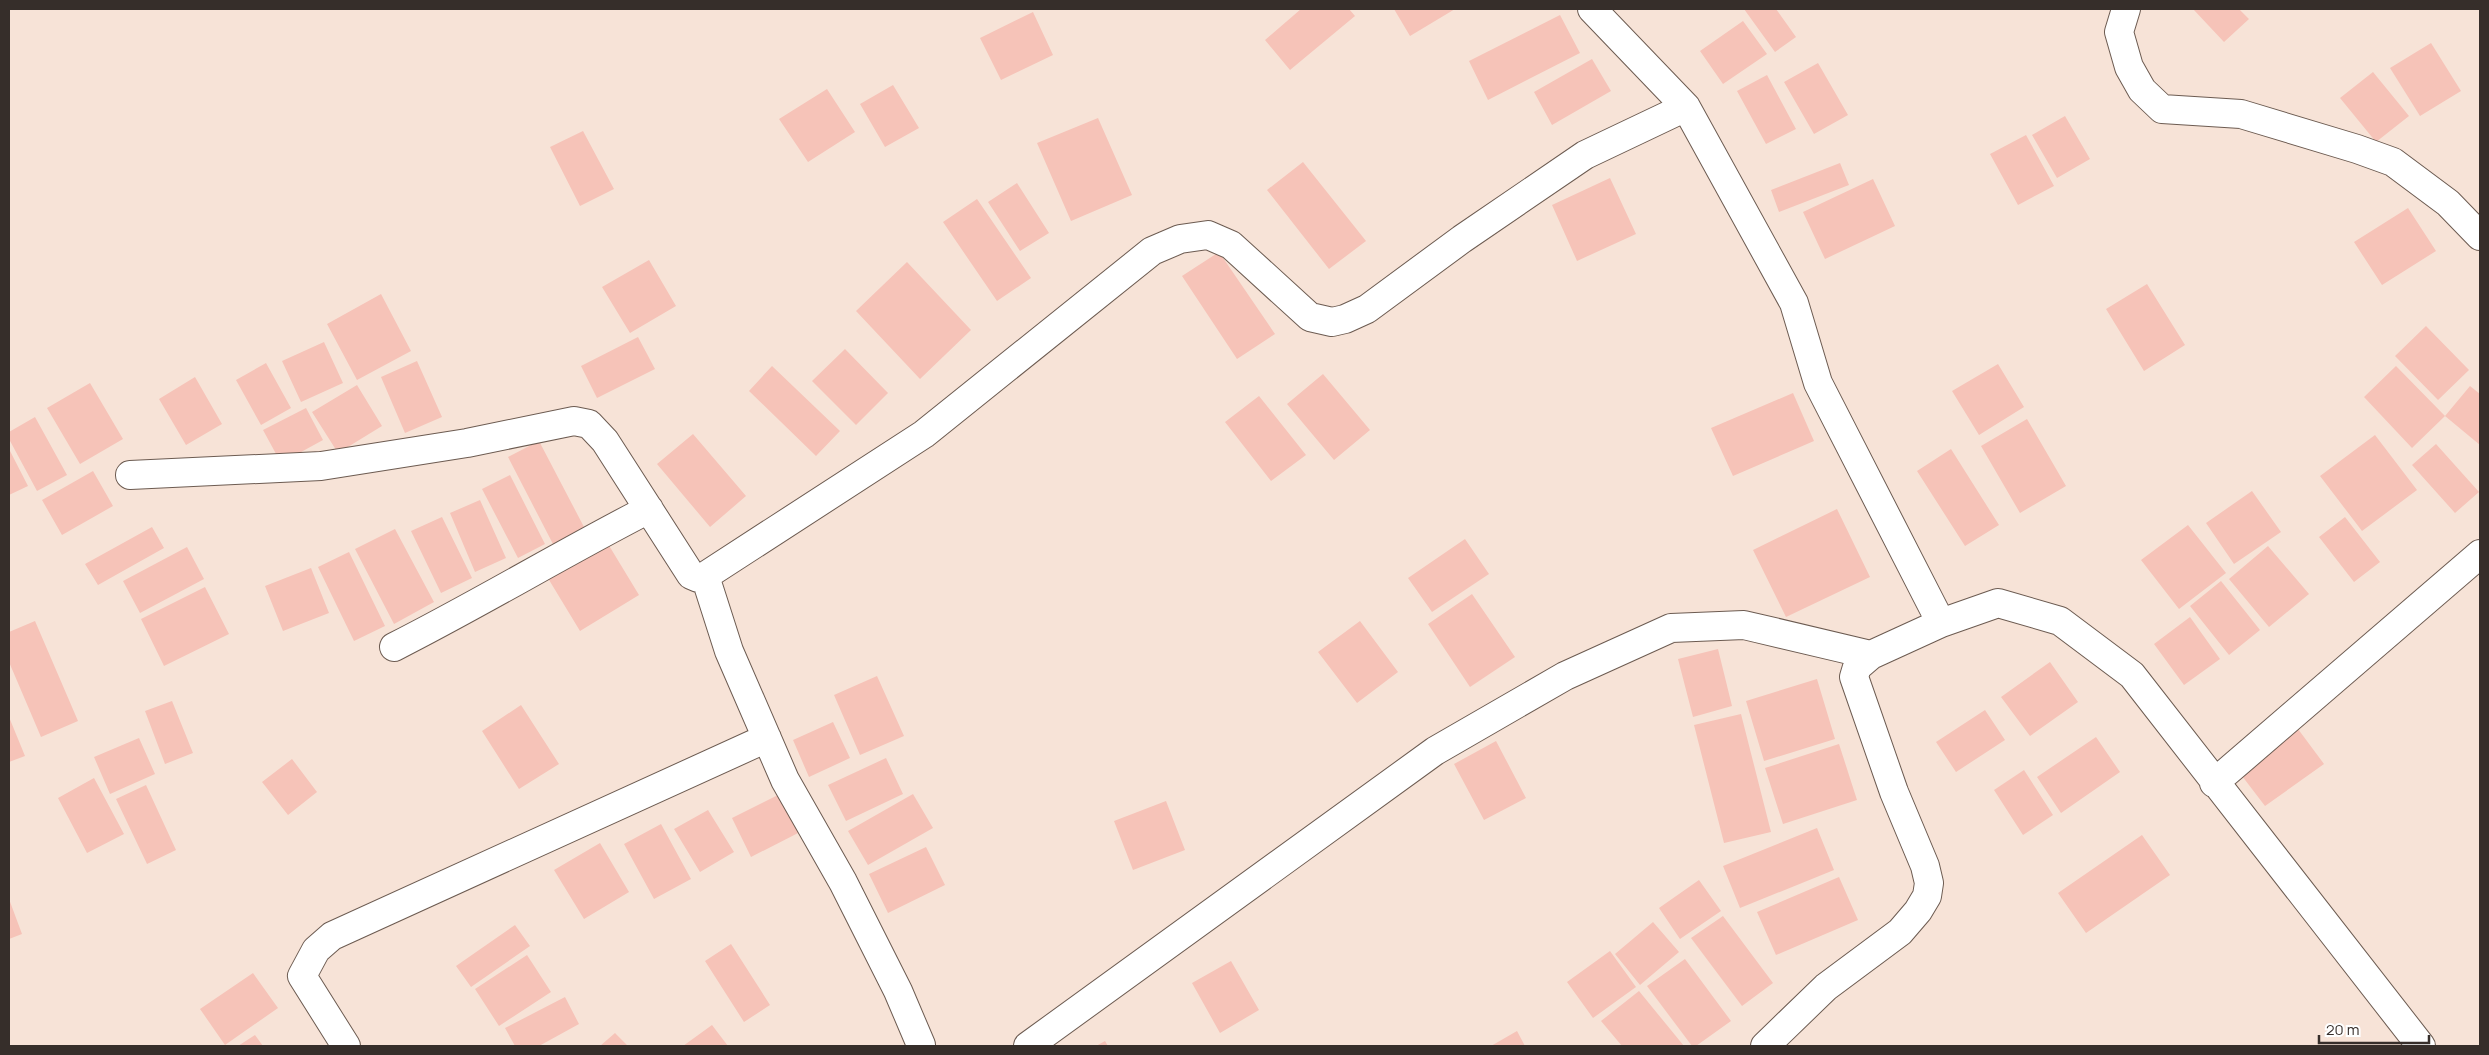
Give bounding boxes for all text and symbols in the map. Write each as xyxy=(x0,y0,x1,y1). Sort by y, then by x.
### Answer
scale bar xyxy=(2319,1012,2429,1044)
text: 20 m xyxy=(2326,1019,2359,1040)

